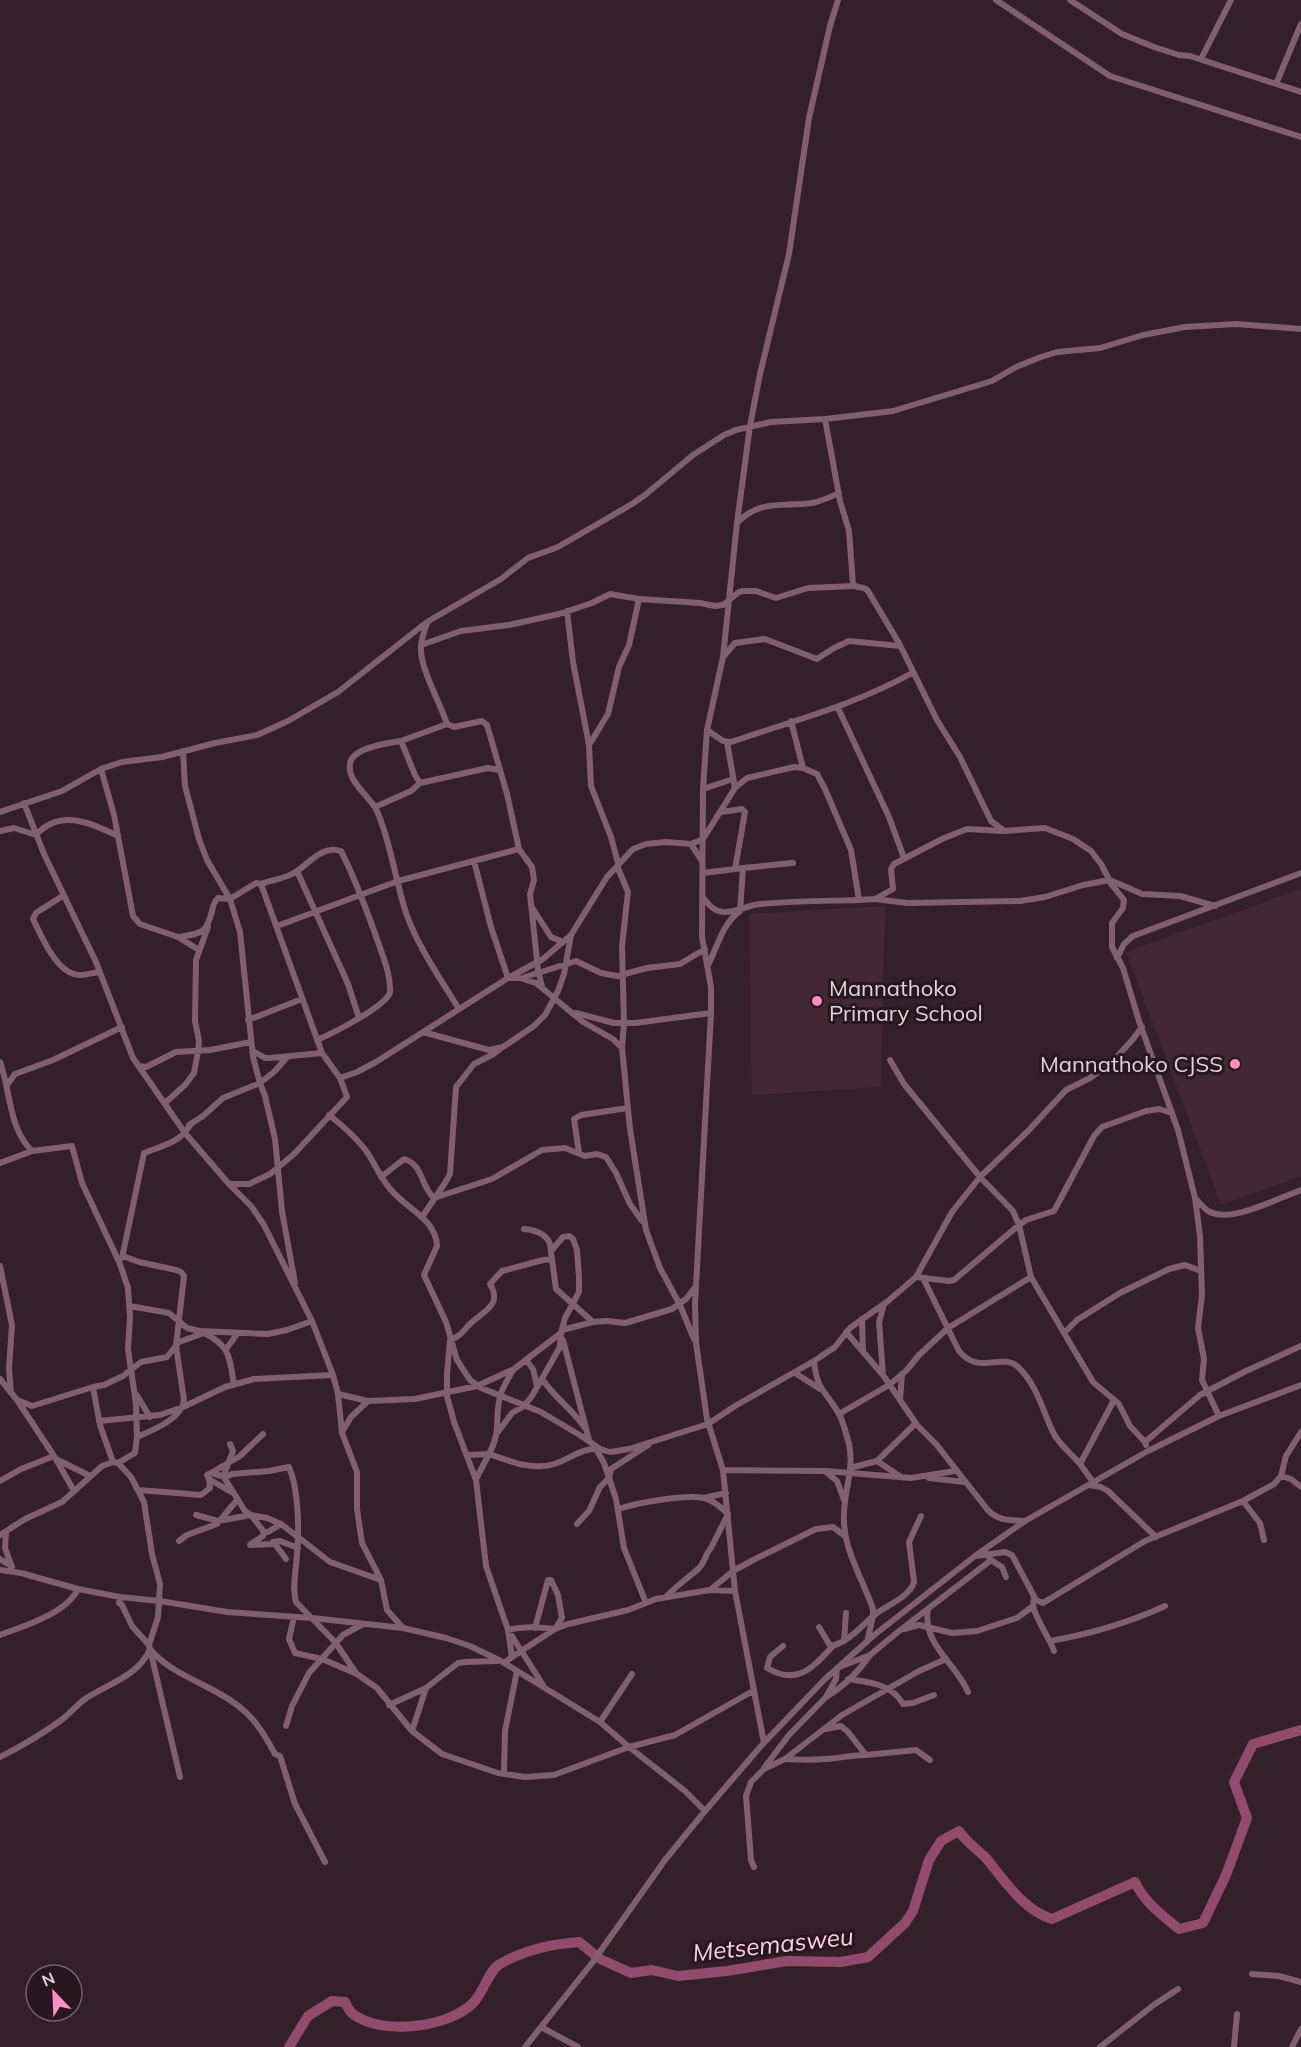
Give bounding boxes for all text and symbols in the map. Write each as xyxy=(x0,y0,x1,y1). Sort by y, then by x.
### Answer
place label: Mannathoko Primary School xyxy=(829,974,983,1027)
marker: Mannathoko Primary School xyxy=(810,994,824,1008)
place label: Mannathoko CJSS xyxy=(1040,1050,1223,1078)
marker: Mannathoko CJSS xyxy=(1228,1057,1242,1071)
water label: Metsemasweu xyxy=(691,1921,855,1967)
north arrow xyxy=(24,1963,84,2023)
text: N xyxy=(39,1968,58,1991)

